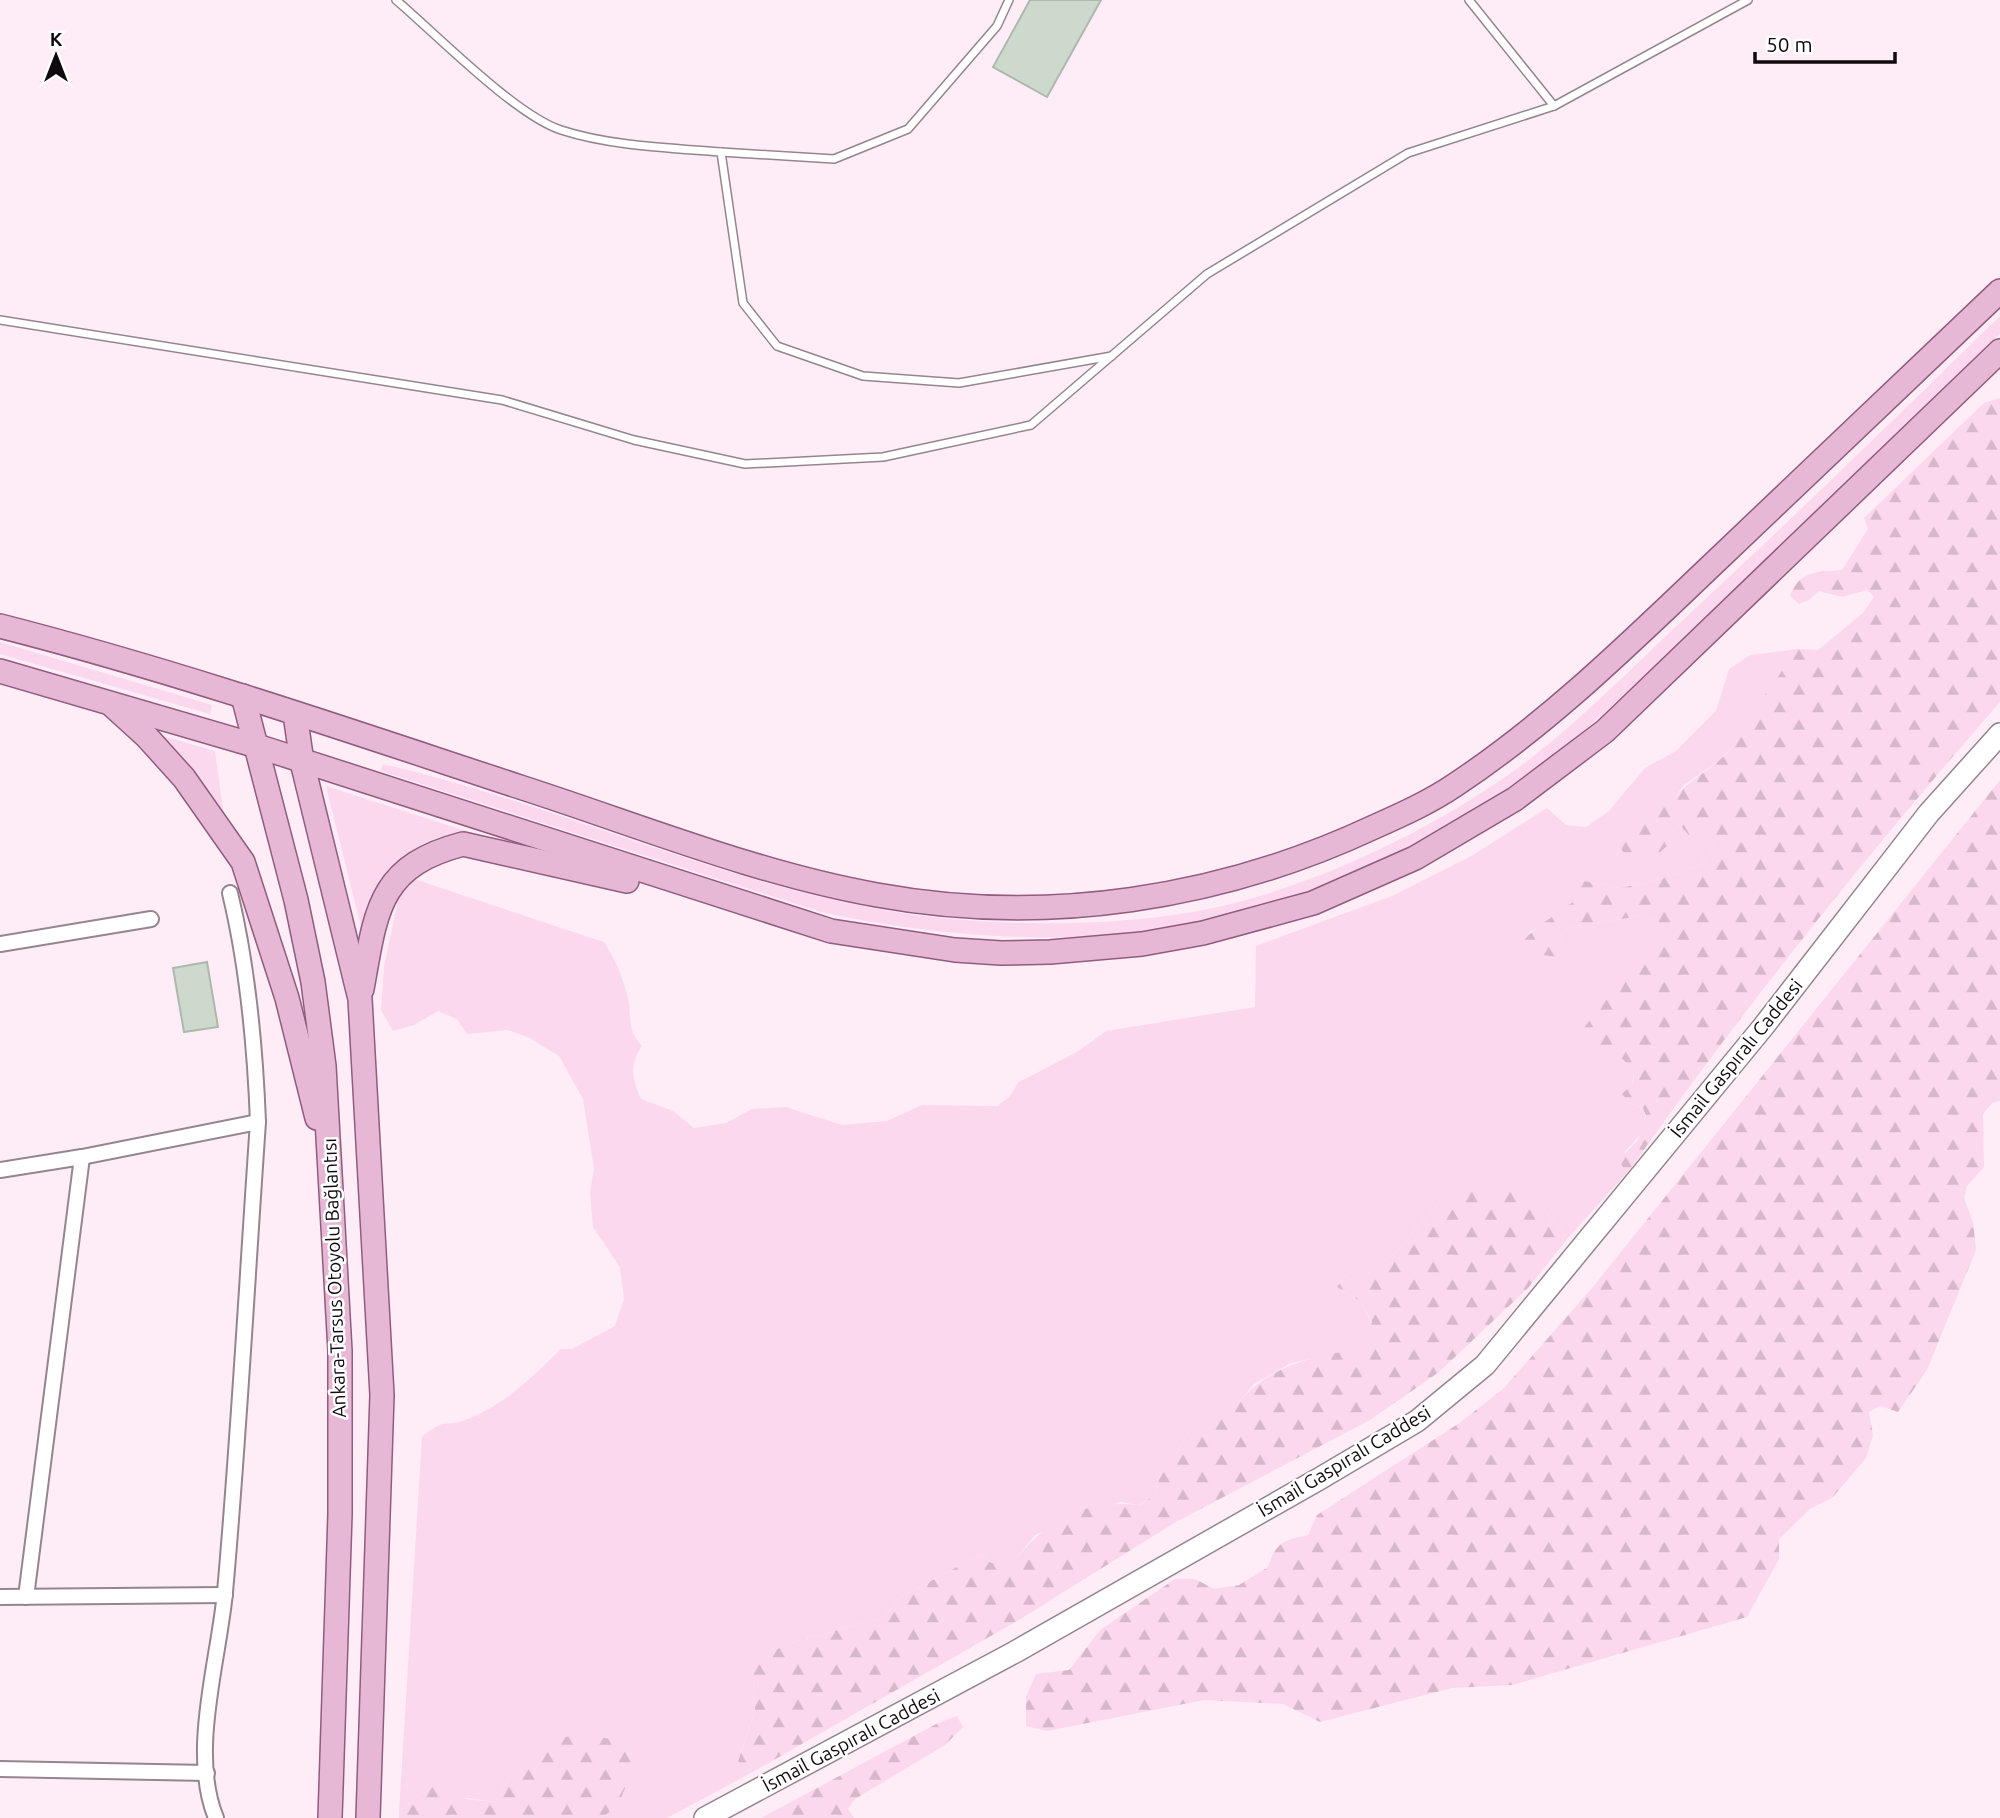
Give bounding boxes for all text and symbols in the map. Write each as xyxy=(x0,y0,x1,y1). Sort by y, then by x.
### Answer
north arrow xyxy=(21,21,91,91)
scale bar xyxy=(1755,21,1895,65)
text: K xyxy=(50,28,63,50)
text: 50 m xyxy=(1766,32,1813,56)
street label: İsmail Gaspıralı Caddesi xyxy=(1665,974,1807,1142)
street label: Ankara-Tarsus Otoyolu Bağlantısı xyxy=(318,1138,350,1418)
street label: İsmail Gaspıralı Caddesi xyxy=(1254,1401,1434,1521)
street label: İsmail Gaspıralı Caddesi xyxy=(759,1684,943,1796)

